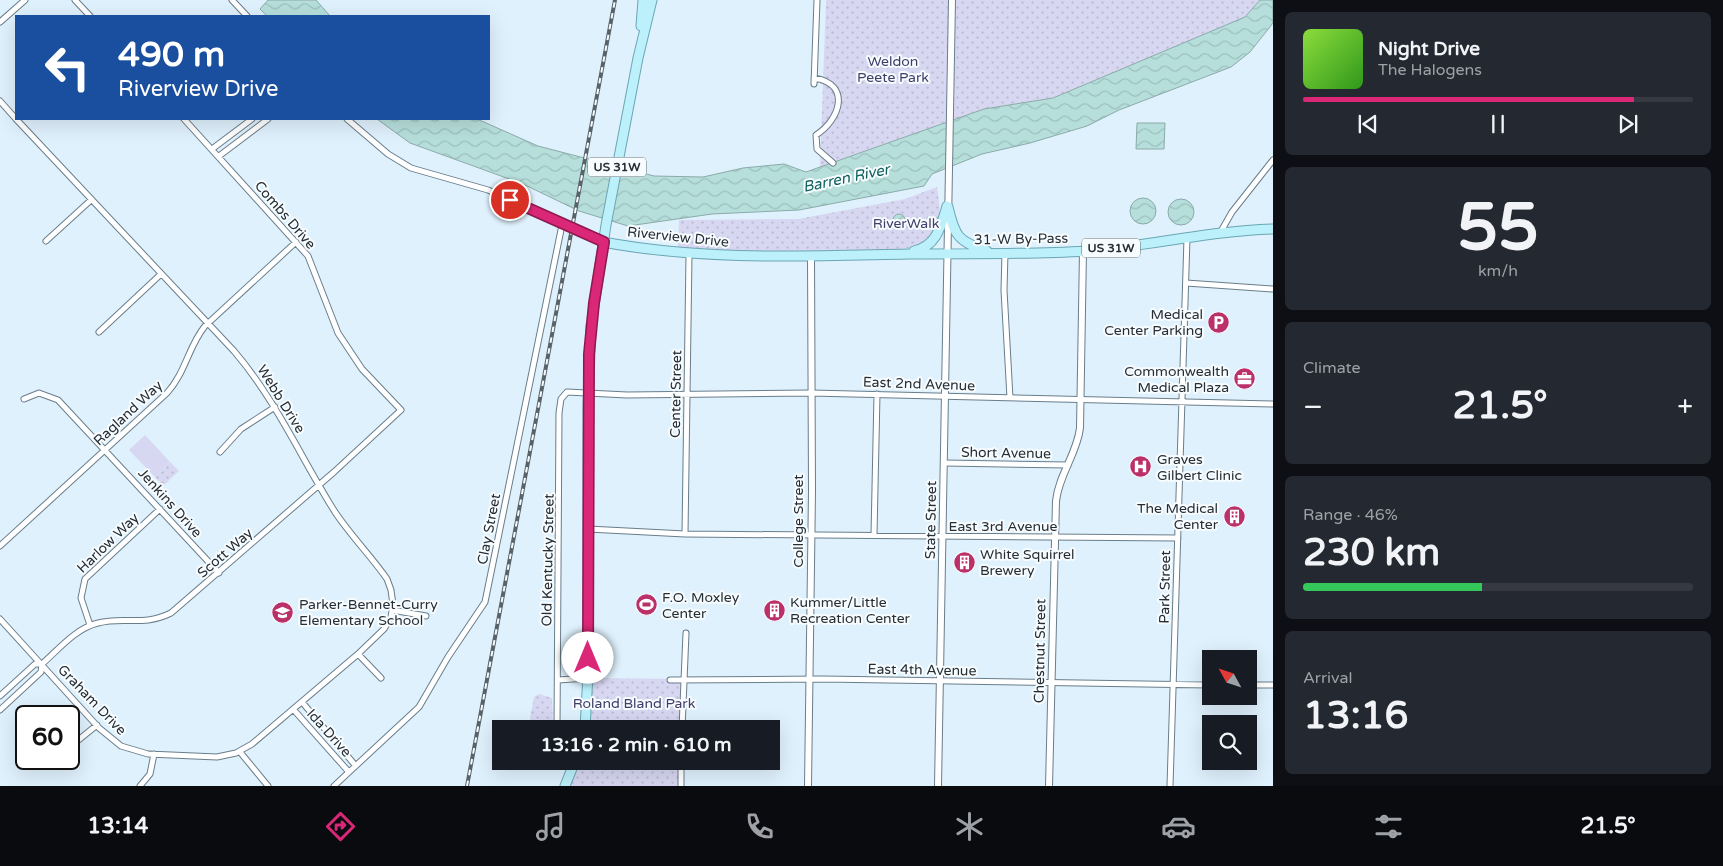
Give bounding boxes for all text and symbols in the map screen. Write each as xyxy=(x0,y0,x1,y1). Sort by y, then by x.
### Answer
text: 490 m xyxy=(118,34,225,76)
icon: left xyxy=(35,35,100,100)
text: Night Drive xyxy=(1378,38,1480,60)
park label: Weldon Peete Park xyxy=(857,53,929,86)
text: The Halogens xyxy=(1378,60,1482,80)
text: Riverview Drive xyxy=(118,76,278,102)
icon: previous xyxy=(1354,110,1382,138)
icon: pause xyxy=(1484,110,1512,138)
icon: next xyxy=(1614,110,1642,138)
road number: US 31W xyxy=(588,158,646,176)
water label: Barren River xyxy=(801,160,893,196)
street label: Combs Drive xyxy=(251,178,319,253)
pin xyxy=(489,179,531,221)
icon: arrive xyxy=(496,186,524,214)
text: 55 xyxy=(1457,189,1539,268)
park label: RiverWalk xyxy=(873,215,940,232)
street label: Riverview Drive xyxy=(626,223,730,251)
street label: 31-W By-Pass xyxy=(974,230,1068,248)
road number: US 31W xyxy=(1082,238,1140,258)
text: km/h xyxy=(1478,261,1518,281)
place label: Medical Center Parking xyxy=(1104,306,1203,339)
parking icon: Medical Center Parking xyxy=(1207,310,1231,334)
street label: Center Street xyxy=(667,349,685,438)
text: Climate xyxy=(1303,358,1361,378)
street label: Webb Drive xyxy=(253,362,309,436)
place label: Commonwealth Medical Plaza xyxy=(1124,363,1229,396)
office icon: Commonwealth Medical Plaza xyxy=(1233,367,1257,391)
street label: East 2nd Avenue xyxy=(863,374,975,394)
street label: Ragland Way xyxy=(90,376,166,449)
text: 21.5° xyxy=(1453,383,1548,429)
text: − xyxy=(1303,390,1323,424)
text: + xyxy=(1677,390,1693,424)
street label: Short Avenue xyxy=(961,444,1051,462)
place label: Graves Gilbert Clinic xyxy=(1157,451,1242,484)
hospital icon: Graves Gilbert Clinic xyxy=(1129,455,1153,479)
street label: Jenkins Drive xyxy=(134,465,206,541)
street label: College Street xyxy=(790,474,807,568)
street label: State Street xyxy=(922,480,940,559)
street label: Clay Street xyxy=(474,491,504,566)
street label: Old Kentucky Street xyxy=(538,493,558,627)
place label: The Medical Center xyxy=(1137,500,1219,533)
building icon: The Medical Center xyxy=(1222,504,1246,528)
text: Range · 46% xyxy=(1303,505,1398,525)
street label: Harlow Way xyxy=(74,509,143,577)
street label: East 3rd Avenue xyxy=(949,518,1058,535)
street label: Scott Way xyxy=(194,524,256,582)
text: 230 km xyxy=(1303,530,1440,576)
place label: White Squirrel Brewery xyxy=(980,546,1074,579)
street label: Park Street xyxy=(1156,549,1174,624)
building icon: White Squirrel Brewery xyxy=(952,550,976,574)
place label: F.O. Moxley Center xyxy=(662,589,740,622)
sports icon: F.O. Moxley Center xyxy=(634,593,658,617)
place label: Kummer/Little Recreation Center xyxy=(790,594,911,627)
place label: Parker-Bennet-Curry Elementary School xyxy=(299,596,438,629)
building icon: Kummer/Little Recreation Center xyxy=(762,598,786,622)
street label: Chestnut Street xyxy=(1031,598,1049,703)
school or university icon: Parker-Bennet-Curry Elementary School xyxy=(271,600,295,624)
position arrow xyxy=(561,631,613,683)
north arrow xyxy=(1202,650,1258,705)
map controls xyxy=(1202,650,1257,770)
street label: Graham Drive xyxy=(54,661,130,739)
street label: East 4th Avenue xyxy=(867,661,977,679)
text: Arrival xyxy=(1303,668,1352,688)
text: 13:16 xyxy=(1303,693,1408,739)
park label: Roland Bland Park xyxy=(573,695,696,712)
speed limit sign: 60 xyxy=(15,705,80,770)
street label: Ida Drive xyxy=(303,706,355,761)
button: search xyxy=(1202,715,1257,770)
text: 13:16 · 2 min · 610 m xyxy=(540,734,732,756)
icon: directions xyxy=(323,809,358,844)
icon: music xyxy=(533,809,568,844)
icon: phone xyxy=(742,809,777,844)
icon: climate xyxy=(952,809,987,844)
icon: car xyxy=(1161,809,1196,844)
icon: filters xyxy=(1371,809,1406,844)
text: 13:14 xyxy=(87,813,148,839)
text: 21.5° xyxy=(1581,813,1636,839)

